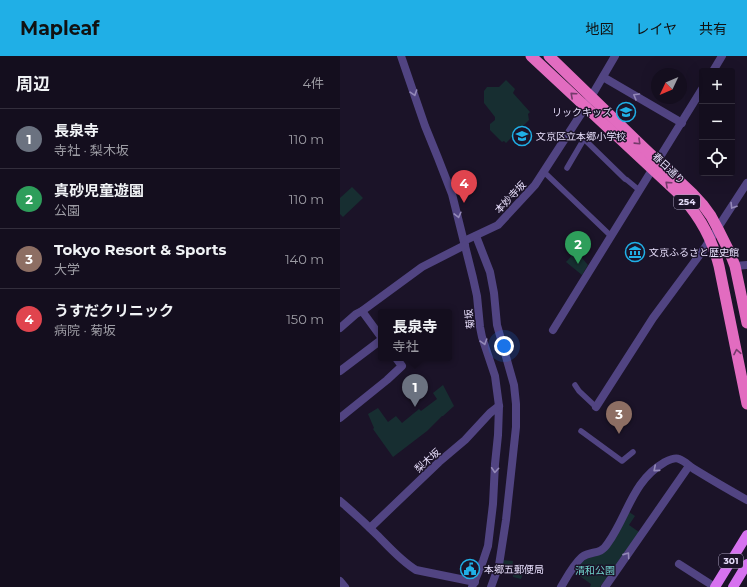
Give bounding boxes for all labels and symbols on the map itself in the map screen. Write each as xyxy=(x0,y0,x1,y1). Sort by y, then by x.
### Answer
north arrow xyxy=(651,68,687,104)
one-way arrow xyxy=(409,89,417,96)
one-way arrow xyxy=(570,93,578,100)
one-way arrow xyxy=(633,94,640,101)
school or university icon: リックキッズ xyxy=(615,101,637,123)
place label: リックキッズ xyxy=(552,106,612,119)
school or university icon: 文京区立本郷小学校 xyxy=(511,125,533,147)
place label: 文京区立本郷小学校 xyxy=(536,130,626,143)
one-way arrow xyxy=(633,137,641,145)
street label: 春日通り xyxy=(650,150,688,187)
pin: 4 xyxy=(451,170,477,203)
street label: 本妙寺坂 xyxy=(492,178,529,216)
one-way arrow xyxy=(665,181,673,189)
road number: 254 xyxy=(674,195,700,209)
one-way arrow xyxy=(730,202,737,209)
one-way arrow xyxy=(453,212,461,218)
pin: 2 xyxy=(565,231,591,264)
museum icon: 文京ふるさと歴史館 xyxy=(624,241,646,263)
place label: 文京ふるさと歴史館 xyxy=(649,246,739,259)
street label: 菊坂 xyxy=(462,308,477,330)
your location xyxy=(494,336,514,356)
one-way arrow xyxy=(479,338,488,345)
one-way arrow xyxy=(733,349,741,355)
pin: 1 xyxy=(402,374,428,407)
pin: 3 xyxy=(606,401,632,434)
street label: 梨木坂 xyxy=(412,446,443,475)
one-way arrow xyxy=(653,464,661,472)
one-way arrow xyxy=(491,467,499,473)
one-way arrow xyxy=(622,552,630,559)
road number: 301 xyxy=(719,554,743,568)
public building icon: 本郷五郵便局 xyxy=(459,558,481,580)
place label: 本郷五郵便局 xyxy=(484,563,544,576)
park label: 清和公園 xyxy=(575,564,615,577)

